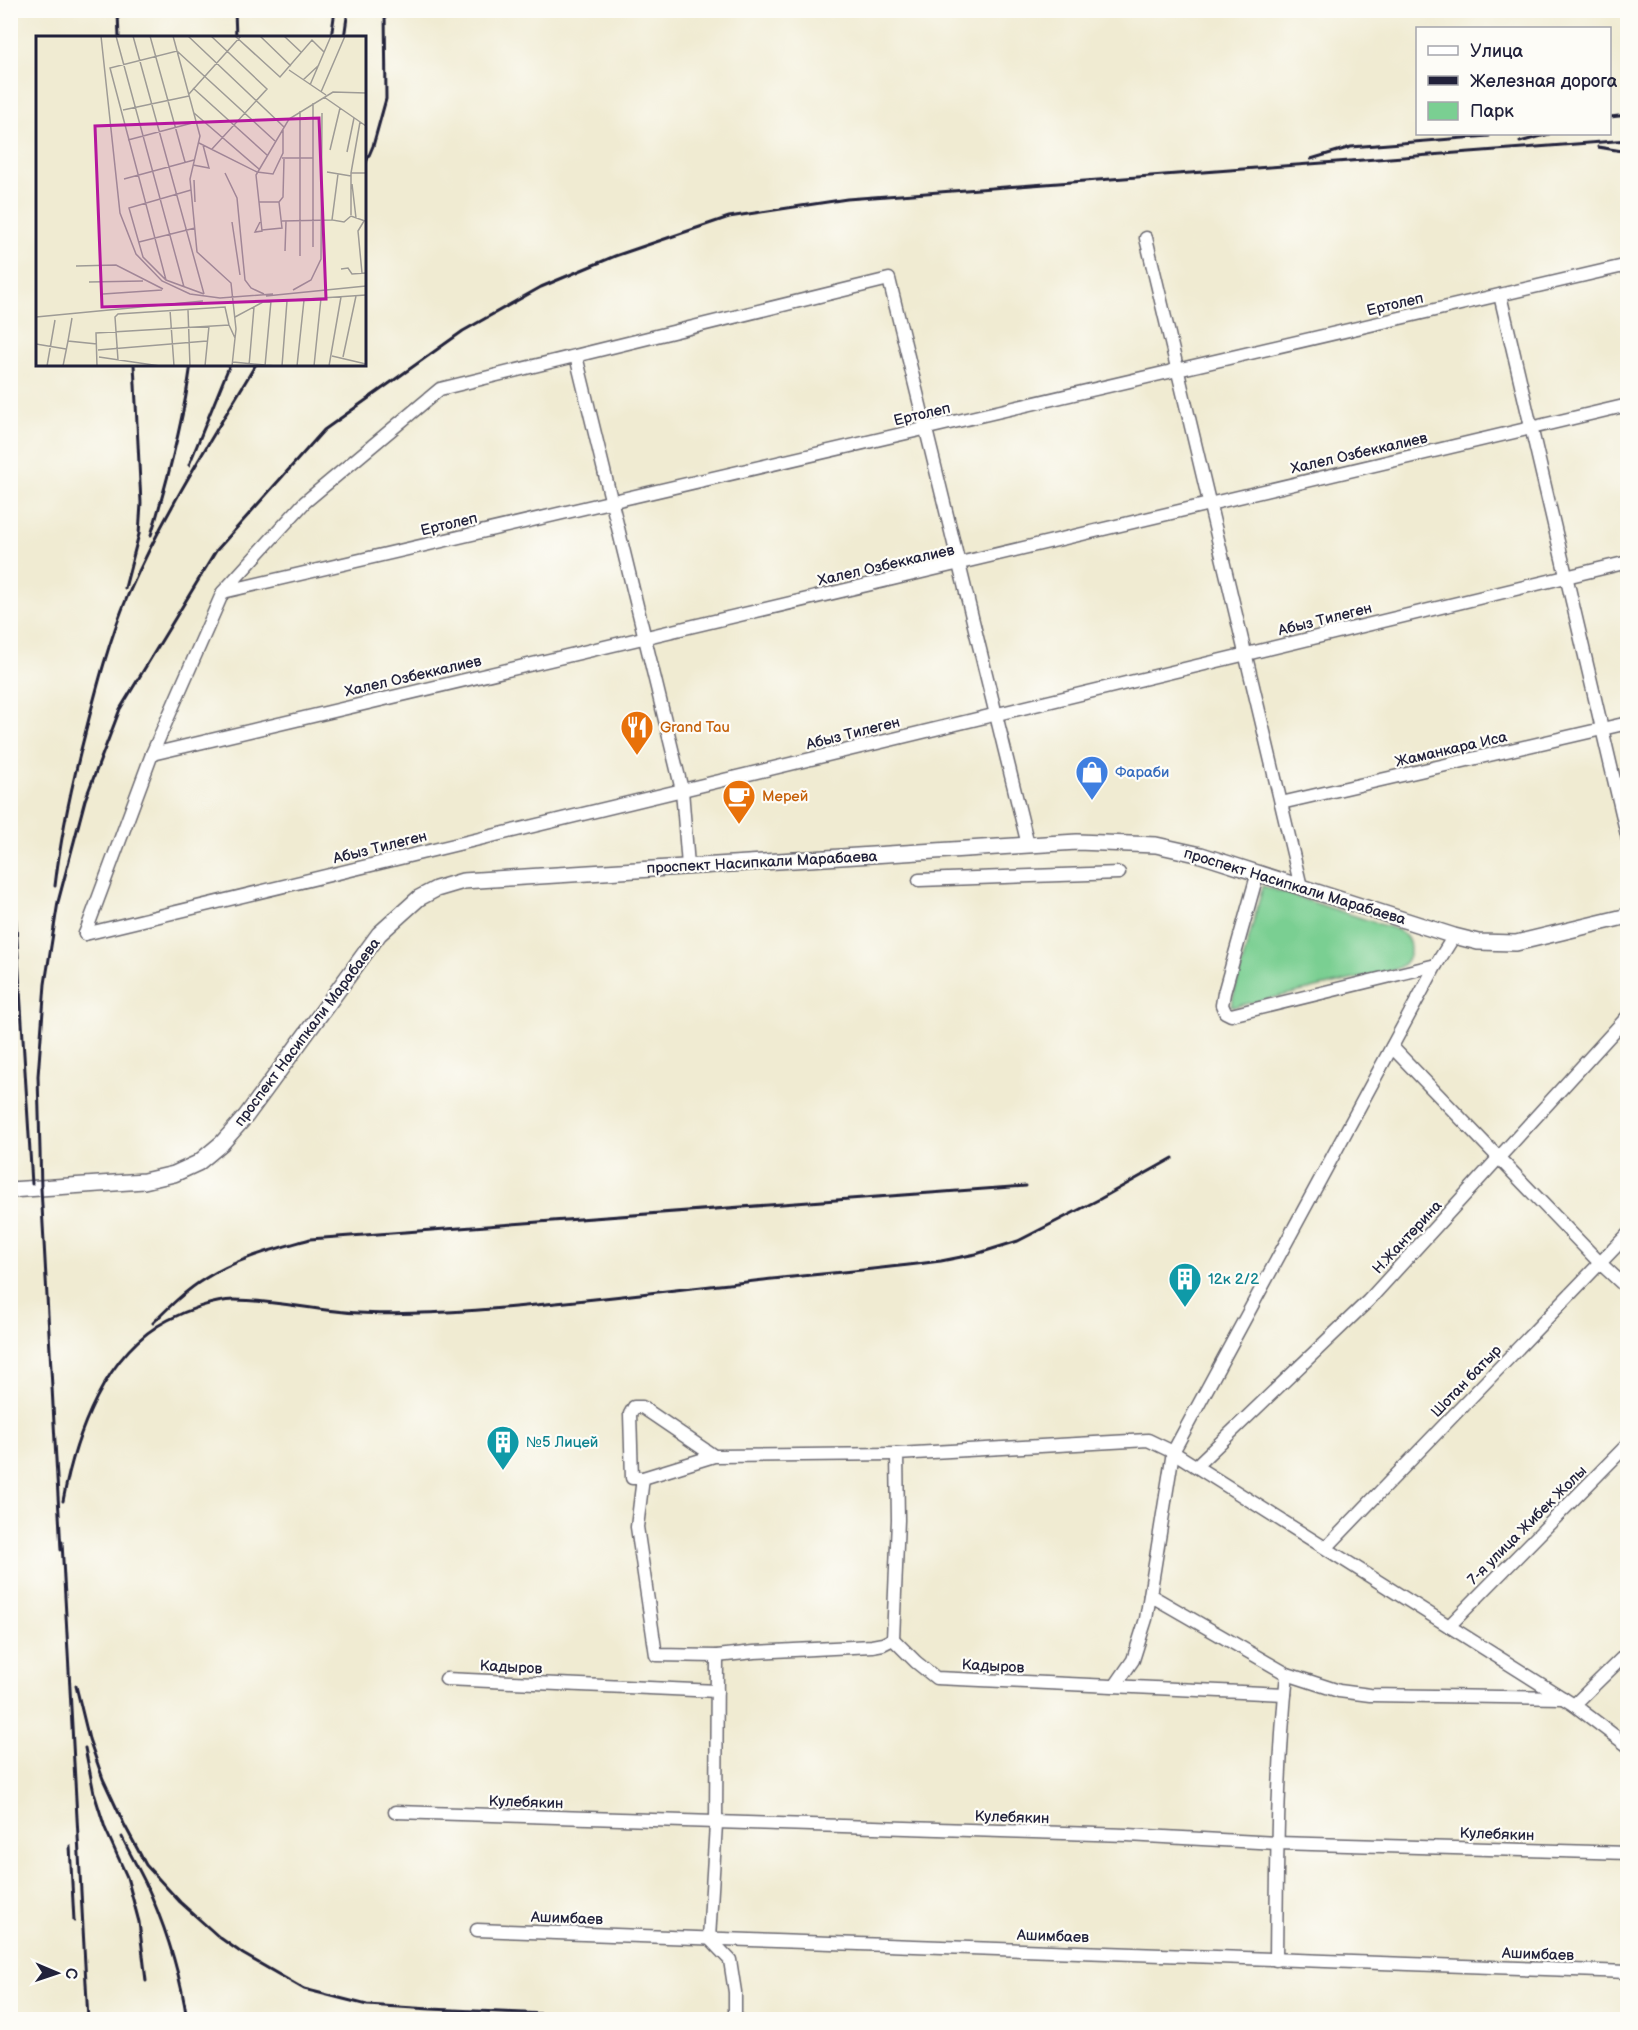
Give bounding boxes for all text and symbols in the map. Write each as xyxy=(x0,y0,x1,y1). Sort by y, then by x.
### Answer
legend xyxy=(1416,27,1611,135)
inset map xyxy=(36,36,366,366)
text: Улица xyxy=(1470,41,1524,62)
text: Железная дорога xyxy=(1470,71,1618,92)
text: Парк xyxy=(1470,101,1514,122)
street label: Ертолеп xyxy=(1365,289,1425,320)
street label: Ертолеп xyxy=(892,399,952,430)
street label: Халел Озбеккалиев xyxy=(1289,428,1429,478)
street label: Ертолеп xyxy=(419,509,479,540)
street label: Халел Озбеккалиев xyxy=(816,540,956,590)
street label: Абыз Тилеген xyxy=(1275,599,1374,641)
street label: Халел Озбеккалиев xyxy=(343,651,483,701)
restaurant icon: Grand Tau xyxy=(619,709,655,756)
street label: Абыз Тилеген xyxy=(803,713,902,755)
place label: Grand Tau xyxy=(660,718,730,737)
street label: Жаманкара Иса xyxy=(1393,727,1509,772)
shop icon: Фараби xyxy=(1074,754,1110,801)
place label: Фараби xyxy=(1115,763,1169,782)
cafe icon: Мерей xyxy=(721,778,757,825)
place label: Мерей xyxy=(762,787,808,806)
street label: Абыз Тилеген xyxy=(330,827,429,869)
street label: проспект Насипкали Марабаева xyxy=(1182,844,1408,929)
street label: проспект Насипкали Марабаева xyxy=(646,847,878,878)
street label: проспект Насипкали Марабаева xyxy=(230,934,385,1130)
street label: Н.Жантөрина xyxy=(1368,1196,1446,1278)
building icon: 12к 2/2 xyxy=(1167,1261,1203,1308)
place label: 12к 2/2 xyxy=(1208,1270,1259,1289)
street label: Шотан батыр xyxy=(1427,1341,1506,1422)
building icon: №5 Лицей xyxy=(485,1424,521,1471)
place label: №5 Лицей xyxy=(526,1433,598,1452)
street label: 7-я улица Жибек Жолы xyxy=(1464,1462,1591,1589)
street label: Кадыров xyxy=(961,1655,1025,1678)
street label: Кадыров xyxy=(479,1656,543,1679)
street label: Кулебякин xyxy=(488,1792,564,1813)
street label: Кулебякин xyxy=(974,1807,1050,1828)
street label: Кулебякин xyxy=(1459,1824,1535,1845)
street label: Ашимбаев xyxy=(530,1908,604,1929)
street label: Ашимбаев xyxy=(1016,1926,1090,1947)
north arrow xyxy=(27,1943,87,2003)
street label: Ашимбаев xyxy=(1501,1944,1575,1965)
text: С xyxy=(61,1968,80,1979)

